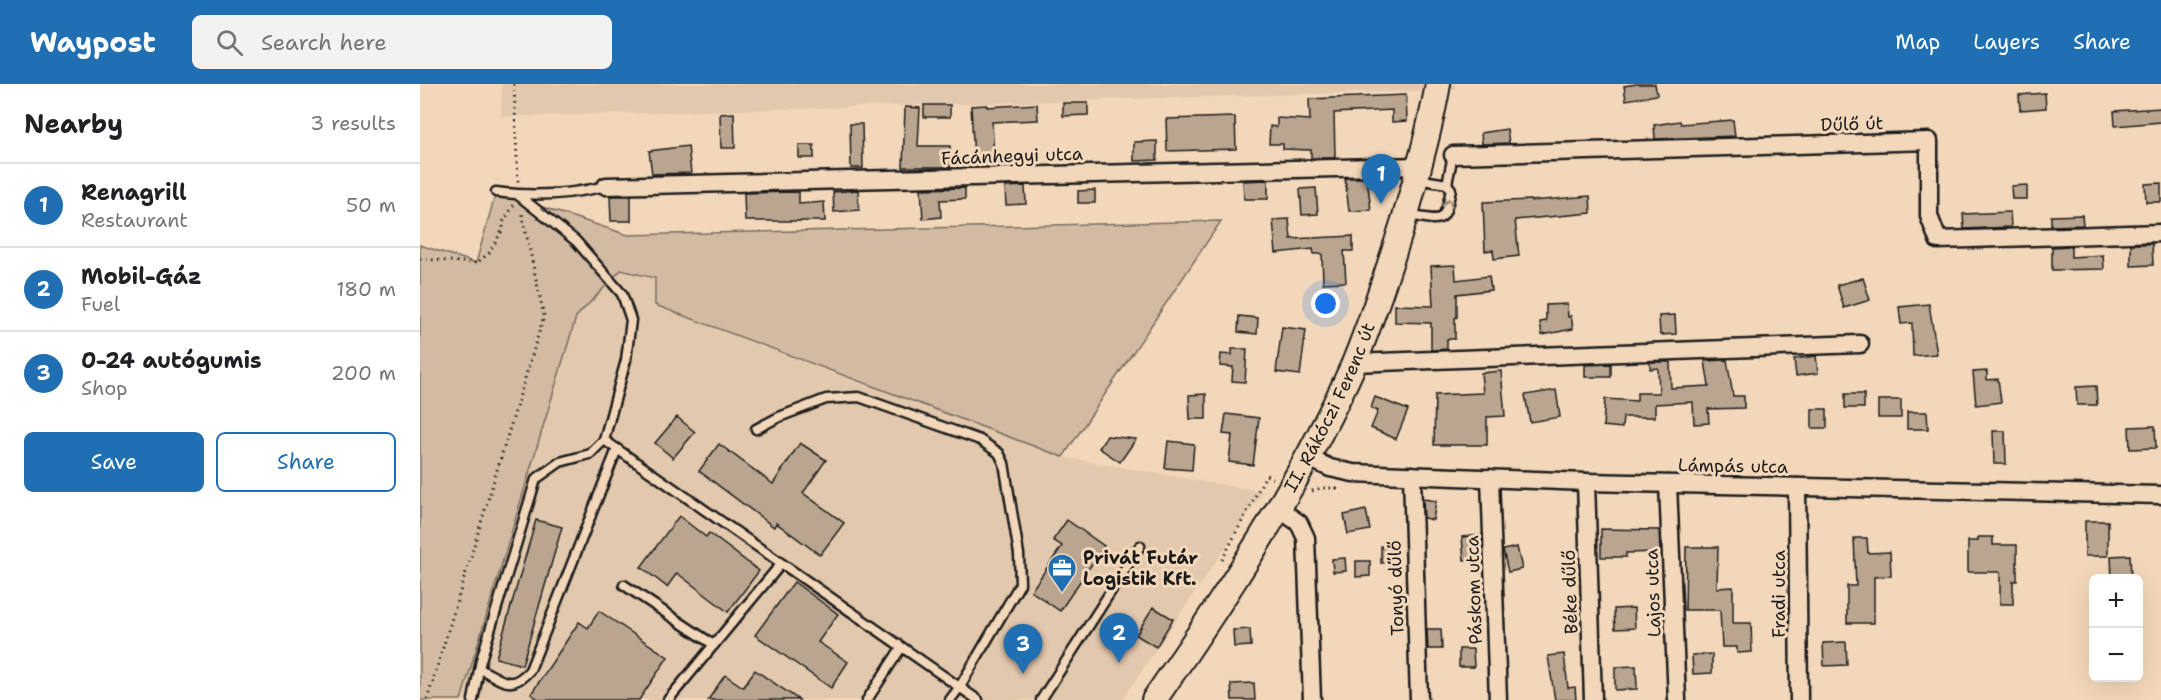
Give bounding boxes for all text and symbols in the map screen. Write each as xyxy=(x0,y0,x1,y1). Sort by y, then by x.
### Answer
search box xyxy=(192,15,612,69)
text: Waypost xyxy=(30,23,156,61)
icon: search xyxy=(213,26,246,59)
text: Search here xyxy=(261,28,387,57)
text: Map xyxy=(1895,28,1940,56)
text: Layers xyxy=(1973,28,2040,56)
text: Share xyxy=(2073,28,2131,56)
text: Nearby xyxy=(24,106,123,141)
text: 3 results xyxy=(310,110,396,136)
street label: Dűlő út xyxy=(1820,111,1884,137)
street label: Fácánhegyi utca xyxy=(941,142,1083,170)
pin: 1 xyxy=(1362,154,1400,204)
text: Renagrill xyxy=(81,178,187,207)
text: 1 xyxy=(39,192,48,218)
text: 50 m xyxy=(346,192,396,218)
one-way arrow xyxy=(1441,199,1454,209)
text: Restaurant xyxy=(81,207,188,233)
text: Mobil-Gáz xyxy=(81,262,202,291)
text: 2 xyxy=(37,276,51,302)
text: 180 m xyxy=(336,276,396,302)
your location xyxy=(1311,289,1340,318)
text: Fuel xyxy=(81,291,120,317)
street label: II. Rákóczi Ferenc út xyxy=(1279,319,1381,497)
text: 0-24 autógumis xyxy=(81,346,262,375)
text: 3 xyxy=(37,360,51,386)
text: 200 m xyxy=(331,360,396,386)
text: Shop xyxy=(81,375,128,401)
button: Save xyxy=(24,432,204,492)
button: Share xyxy=(216,432,396,492)
street label: Lámpás utca xyxy=(1678,453,1788,479)
street label: Páskom utca xyxy=(1460,535,1488,645)
street label: Tonyó dűlő xyxy=(1382,540,1410,636)
place label: Privát Futár Logistik Kft. xyxy=(1083,546,1199,591)
street label: Lajos utca xyxy=(1639,548,1667,638)
street label: Béke dűlő xyxy=(1557,549,1583,635)
street label: Fradi utca xyxy=(1767,550,1791,638)
office icon: Privát Futár Logistik Kft. xyxy=(1046,552,1078,594)
map controls xyxy=(2089,574,2143,682)
button: + xyxy=(2089,574,2143,628)
pin: 2 xyxy=(1100,614,1138,663)
pin: 3 xyxy=(1004,624,1042,674)
button: − xyxy=(2089,628,2143,682)

